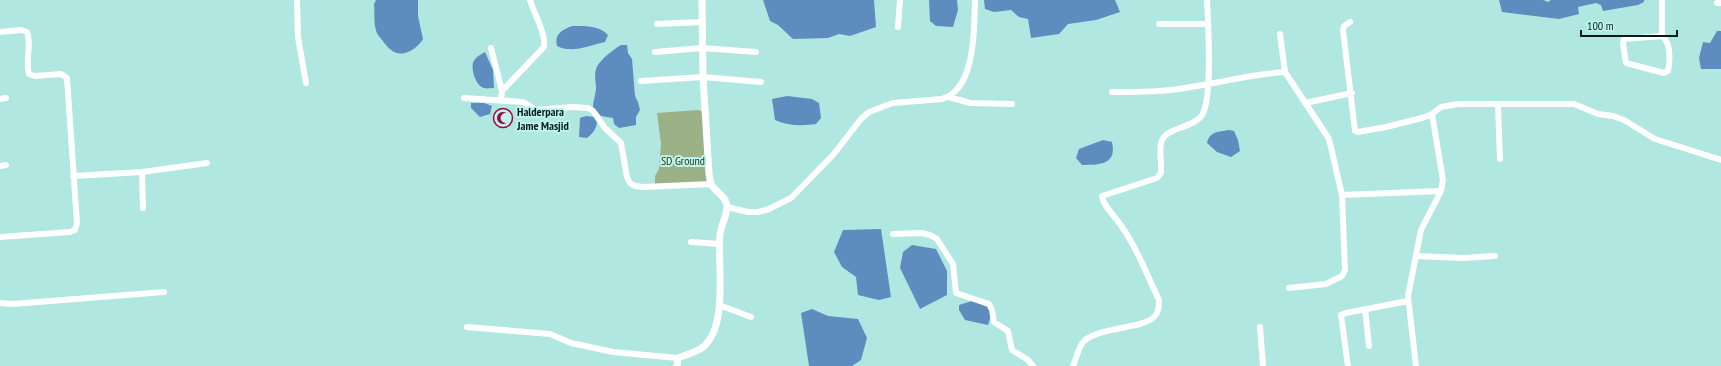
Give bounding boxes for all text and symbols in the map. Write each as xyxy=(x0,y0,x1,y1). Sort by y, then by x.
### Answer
scale bar xyxy=(1581,12,1677,38)
text: 100 m xyxy=(1587,18,1614,33)
place label: Halderpara Jame Masjid xyxy=(516,104,569,133)
mosque icon: Halderpara Jame Masjid xyxy=(492,107,514,129)
park label: SD Ground xyxy=(661,153,705,168)

